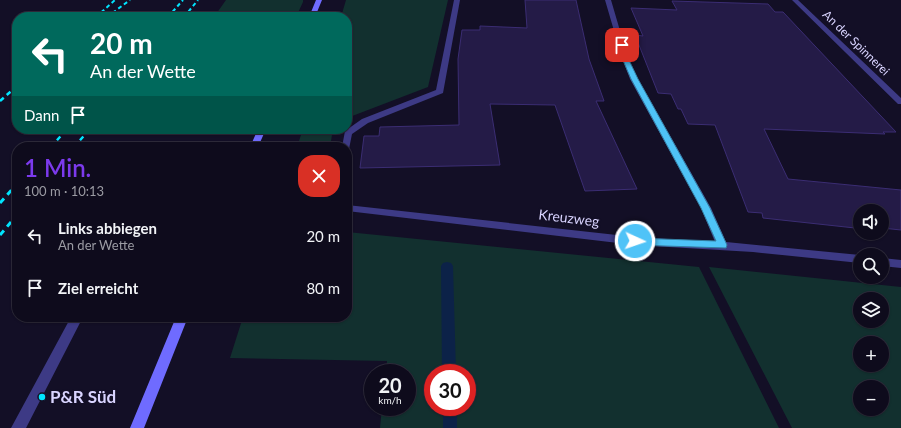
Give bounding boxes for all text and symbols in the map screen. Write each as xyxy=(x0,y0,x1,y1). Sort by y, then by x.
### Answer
street label: An der Spinnerei xyxy=(820,7,893,78)
text: 20 m xyxy=(90,26,153,60)
icon: left xyxy=(24,28,76,80)
pin xyxy=(605,28,639,62)
icon: arrive xyxy=(611,34,633,56)
text: An der Wette xyxy=(90,60,196,82)
icon: arrive xyxy=(67,104,89,126)
text: Dann xyxy=(24,106,59,124)
text: 1 Min. xyxy=(24,153,91,182)
button: close xyxy=(298,155,340,197)
text: 100 m · 10:13 xyxy=(24,183,104,199)
map controls xyxy=(853,204,889,416)
button: sound xyxy=(853,204,889,240)
street label: Kreuzweg xyxy=(538,205,600,230)
text: Links abbiegen xyxy=(58,219,157,237)
position arrow xyxy=(614,220,656,262)
icon: left xyxy=(24,225,46,247)
text: 20 m xyxy=(306,227,340,245)
text: An der Wette xyxy=(58,237,134,253)
button: search xyxy=(853,248,889,284)
icon: arrive xyxy=(24,277,46,299)
text: Ziel erreicht xyxy=(58,279,138,297)
text: 80 m xyxy=(306,279,340,297)
button: layers xyxy=(853,292,889,328)
button: + xyxy=(853,336,889,372)
speed limit sign: 30 xyxy=(424,364,476,416)
text: 20 xyxy=(378,373,402,397)
button: − xyxy=(853,380,889,416)
place label: P&R Süd xyxy=(50,386,116,407)
marker: P&R Süd xyxy=(37,392,47,402)
text: km/h xyxy=(378,394,402,406)

